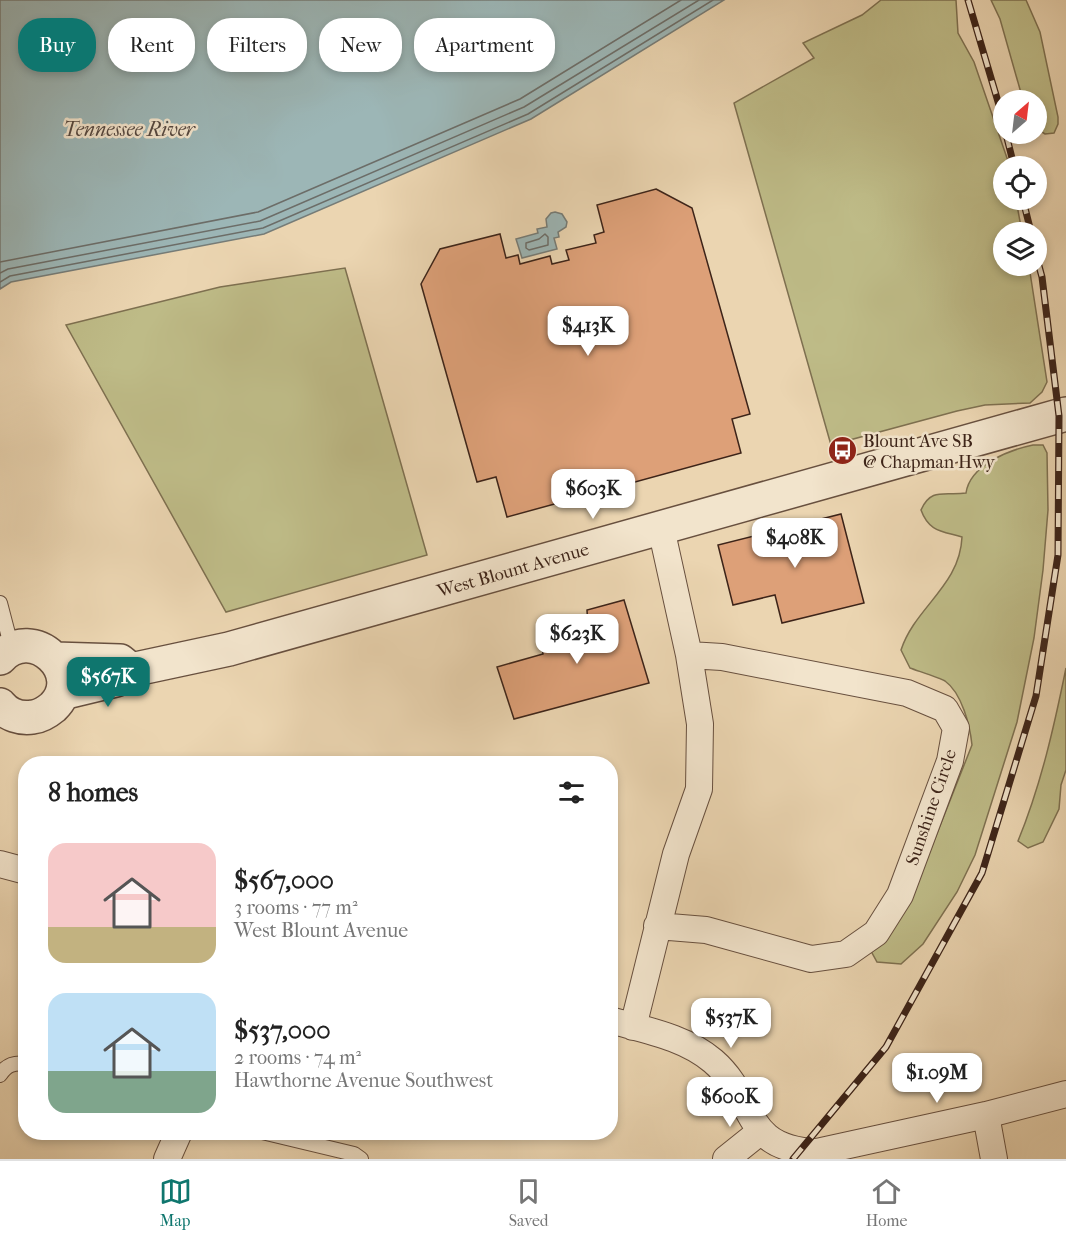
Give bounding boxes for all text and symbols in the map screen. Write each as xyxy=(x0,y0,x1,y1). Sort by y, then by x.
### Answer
chip: Buy xyxy=(18,18,96,72)
chip: Rent xyxy=(108,18,195,72)
chip: Filters xyxy=(207,18,307,72)
chip: New xyxy=(319,18,402,72)
chip: Apartment xyxy=(414,18,555,72)
north arrow xyxy=(993,90,1047,144)
map controls xyxy=(993,90,1047,276)
water label: Tennessee River xyxy=(63,118,197,141)
button: locate xyxy=(993,156,1047,210)
button: layers xyxy=(993,222,1047,276)
pin: $413K xyxy=(546,306,630,357)
text: $413K xyxy=(562,314,614,337)
place label: Blount Ave SB @ Chapman Hwy xyxy=(863,431,996,473)
bus stop icon: Blount Ave SB @ Chapman Hwy xyxy=(826,435,858,467)
pin: $603K xyxy=(551,469,635,520)
text: $603K xyxy=(565,477,621,500)
pin: $408K xyxy=(753,518,837,569)
text: $408K xyxy=(766,526,824,549)
street label: West Blount Avenue xyxy=(434,539,591,602)
pin: $623K xyxy=(535,614,619,665)
text: $623K xyxy=(550,622,604,645)
pin: $567K xyxy=(66,657,150,708)
text: $567K xyxy=(81,665,135,688)
street label: Sunshine Circle xyxy=(902,746,961,868)
icon: filters xyxy=(555,776,588,809)
text: 8 homes xyxy=(48,777,138,808)
text: $567,000 xyxy=(234,865,334,896)
icon: home xyxy=(96,867,168,939)
text: 3 rooms · 77 m² xyxy=(234,896,358,919)
text: West Blount Avenue xyxy=(234,919,408,942)
pin: $537K xyxy=(689,998,773,1049)
text: $537K xyxy=(705,1006,757,1029)
text: $537,000 xyxy=(234,1015,331,1046)
icon: home xyxy=(96,1017,168,1089)
text: 2 rooms · 74 m² xyxy=(234,1046,361,1069)
pin: $1.09M xyxy=(888,1053,986,1104)
text: $1.09M xyxy=(906,1061,968,1084)
text: Hawthorne Avenue Southwest xyxy=(234,1069,493,1092)
pin: $600K xyxy=(688,1077,772,1128)
text: $600K xyxy=(701,1085,759,1108)
tab: Map xyxy=(159,1175,192,1230)
tab: Saved xyxy=(509,1175,549,1230)
tab: Home xyxy=(866,1175,907,1230)

